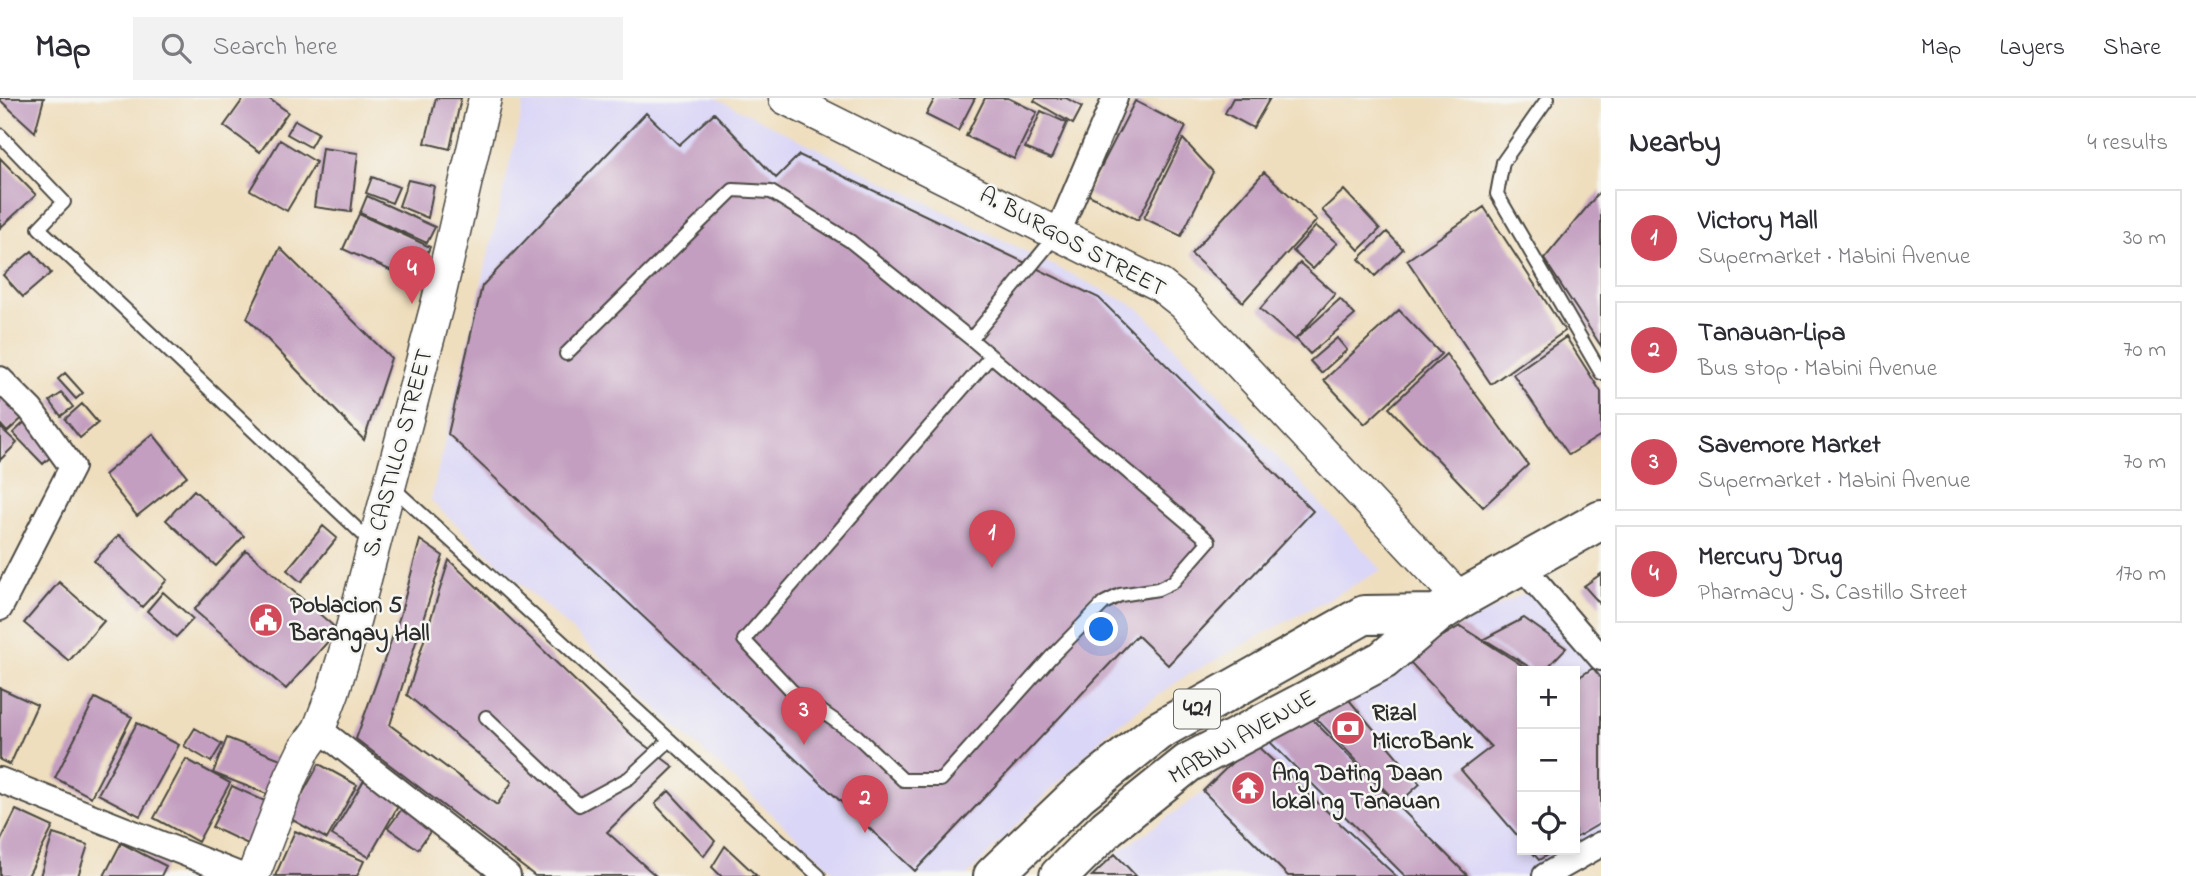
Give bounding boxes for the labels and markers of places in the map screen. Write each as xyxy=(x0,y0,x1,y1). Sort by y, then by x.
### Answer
pin: 4 xyxy=(389,246,435,304)
pin: 1 xyxy=(969,510,1015,568)
place label: Poblacion 5 Barangay Hall xyxy=(289,589,429,653)
public building icon: Poblacion 5 Barangay Hall xyxy=(247,601,285,639)
pin: 3 xyxy=(781,687,827,745)
place label: Rizal MicroBank xyxy=(1372,697,1473,760)
bank icon: Rizal MicroBank xyxy=(1329,709,1367,747)
place label: Ang Dating Daan lokal ng Tanauan xyxy=(1272,757,1443,821)
temple icon: Ang Dating Daan lokal ng Tanauan xyxy=(1229,769,1267,807)
pin: 2 xyxy=(842,775,888,833)

